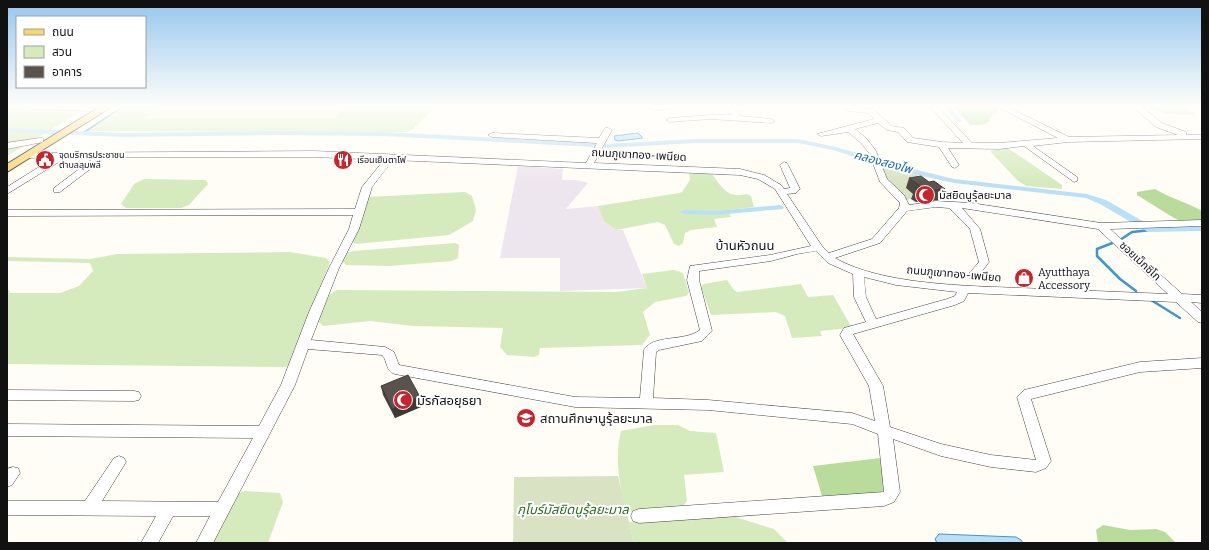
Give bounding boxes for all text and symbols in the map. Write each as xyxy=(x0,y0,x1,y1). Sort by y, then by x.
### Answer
legend xyxy=(16,16,146,88)
text: ถนน xyxy=(52,25,74,39)
text: สวน xyxy=(52,45,72,59)
text: อาคาร xyxy=(52,65,82,79)
street label: ถนนภูเขาทอง-เพนียด xyxy=(591,146,687,164)
water label: คลองสองไพ xyxy=(852,148,915,177)
public building icon: จุดบริการประชาชน ตำบลลุมพลี xyxy=(34,149,56,171)
restaurant icon: เรือนเย็นตาโฟ xyxy=(332,149,354,171)
place label: จุดบริการประชาชน ตำบลลุมพลี xyxy=(59,150,125,170)
place label: เรือนเย็นตาโฟ xyxy=(357,155,406,165)
mosque icon: มัสยิดนูรุ้ลยะมาล xyxy=(914,184,936,206)
place label: มัสยิดนูรุ้ลยะมาล xyxy=(939,189,1012,202)
district label: บ้านหัวถนน xyxy=(716,238,774,253)
street label: ซอยเม็กซิโก xyxy=(1117,239,1163,283)
street label: ถนนภูเขาทอง-เพนียด xyxy=(906,263,1002,285)
place label: Ayutthaya Accessory xyxy=(1038,266,1090,292)
shop icon: Ayutthaya Accessory xyxy=(1013,267,1035,289)
mosque icon: มัรกัสอยุธยา xyxy=(392,389,414,411)
place label: มัรกัสอยุธยา xyxy=(417,393,482,408)
school or university icon: สถานศึกษานูรุ้ลยะมาล xyxy=(515,407,537,429)
place label: สถานศึกษานูรุ้ลยะมาล xyxy=(540,411,653,426)
park label: กุโบร์มัสยิดนูรุ้ลยะมาล xyxy=(517,502,629,518)

